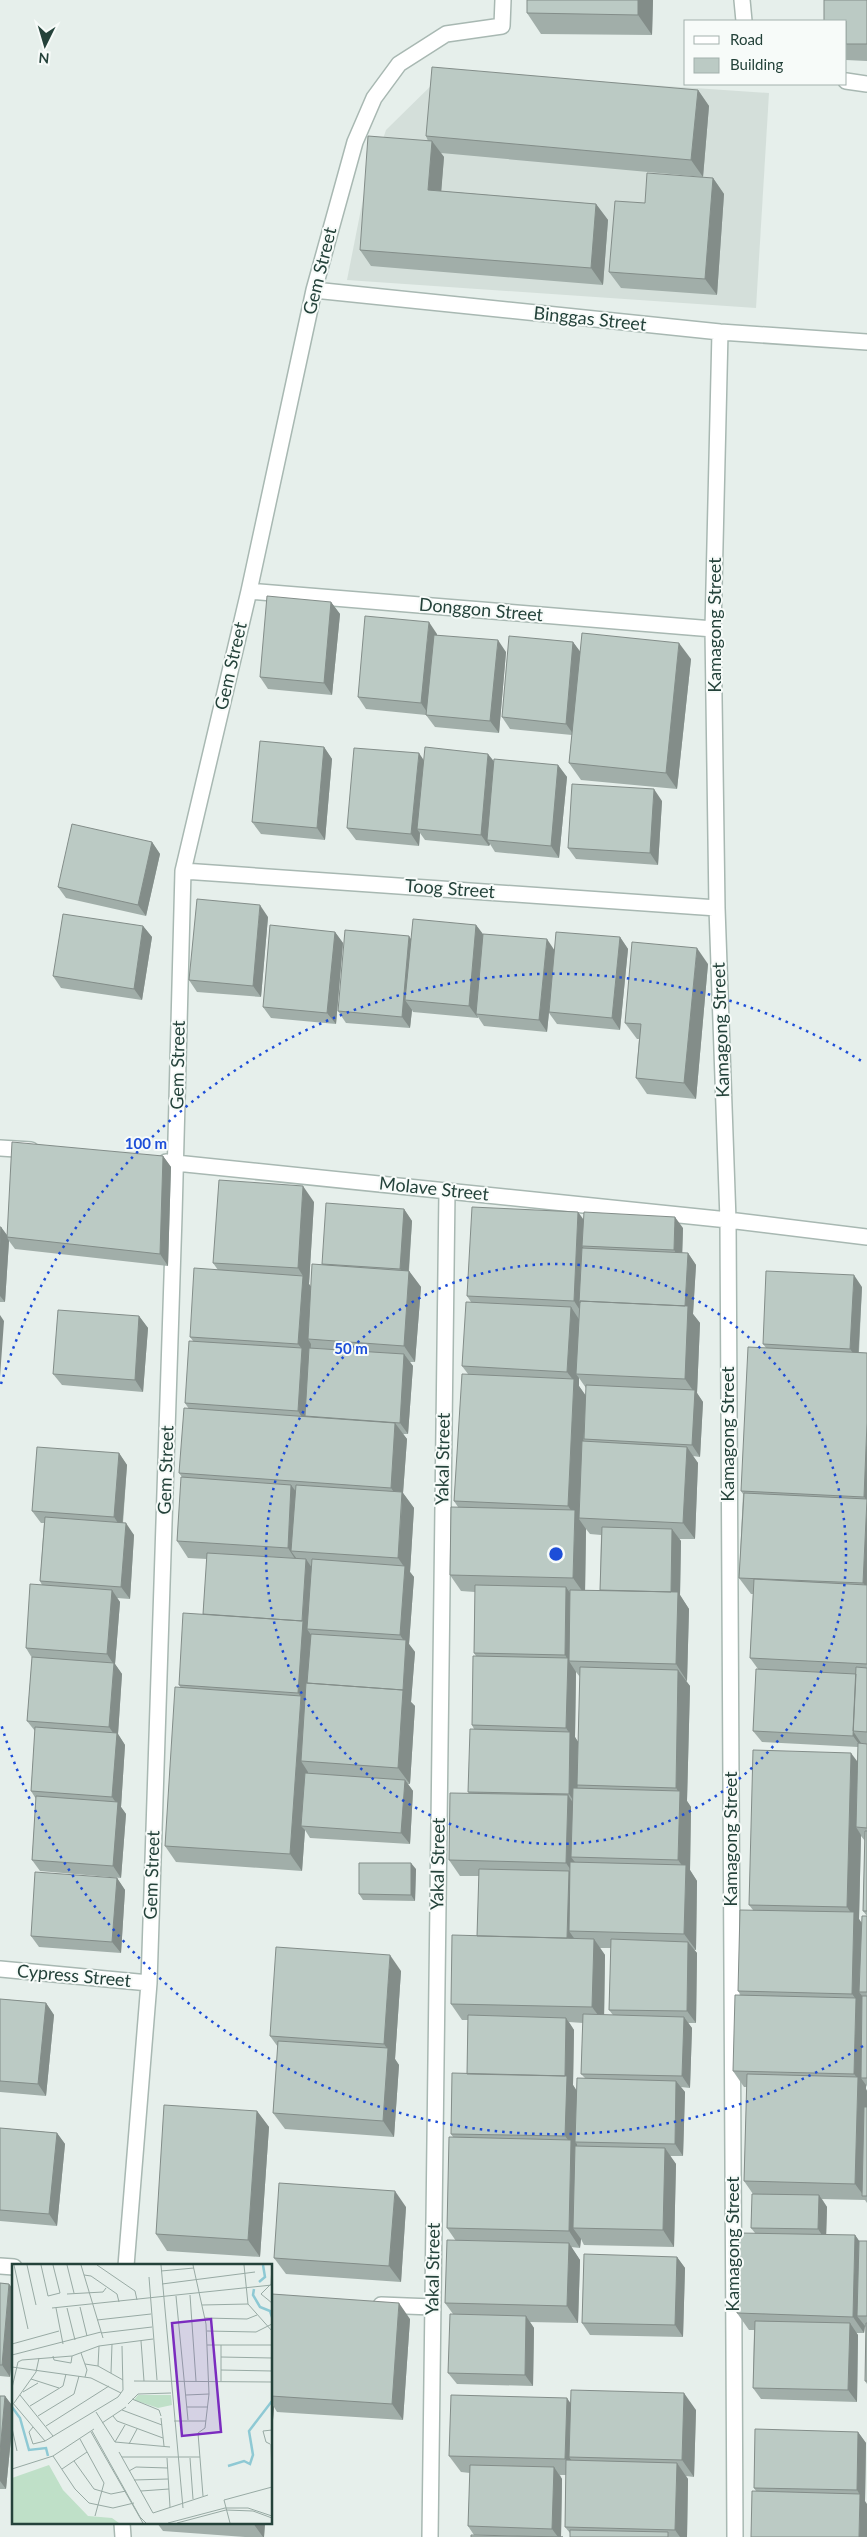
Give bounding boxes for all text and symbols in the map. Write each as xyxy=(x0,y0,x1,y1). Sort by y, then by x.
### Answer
north arrow xyxy=(20,20,70,70)
legend xyxy=(684,20,847,85)
text: Road xyxy=(730,30,763,48)
text: N xyxy=(38,50,50,67)
text: Building xyxy=(730,55,783,73)
street label: Gem Street xyxy=(298,224,341,317)
street label: Binggas Street xyxy=(533,301,648,335)
street label: Kamagong Street xyxy=(703,557,725,693)
street label: Donggon Street xyxy=(418,593,545,625)
street label: Gem Street xyxy=(209,619,251,712)
street label: Toog Street xyxy=(404,874,496,902)
street label: Kamagong Street xyxy=(707,961,733,1098)
street label: Gem Street xyxy=(165,1020,189,1110)
text: 100 m xyxy=(125,1134,167,1152)
street label: Molave Street xyxy=(378,1171,491,1205)
text: 50 m xyxy=(334,1339,368,1357)
street label: Kamagong Street xyxy=(716,1366,738,1502)
street label: Yakal Street xyxy=(430,1412,454,1505)
street label: Gem Street xyxy=(152,1424,178,1515)
centre of rings xyxy=(547,1545,565,1563)
street label: Kamagong Street xyxy=(719,1771,741,1907)
street label: Yakal Street xyxy=(425,1817,449,1910)
street label: Gem Street xyxy=(138,1829,164,1920)
street label: Cypress Street xyxy=(16,1959,133,1991)
street label: Kamagong Street xyxy=(721,2176,743,2312)
street label: Yakal Street xyxy=(420,2222,444,2315)
inset map xyxy=(12,2264,272,2524)

